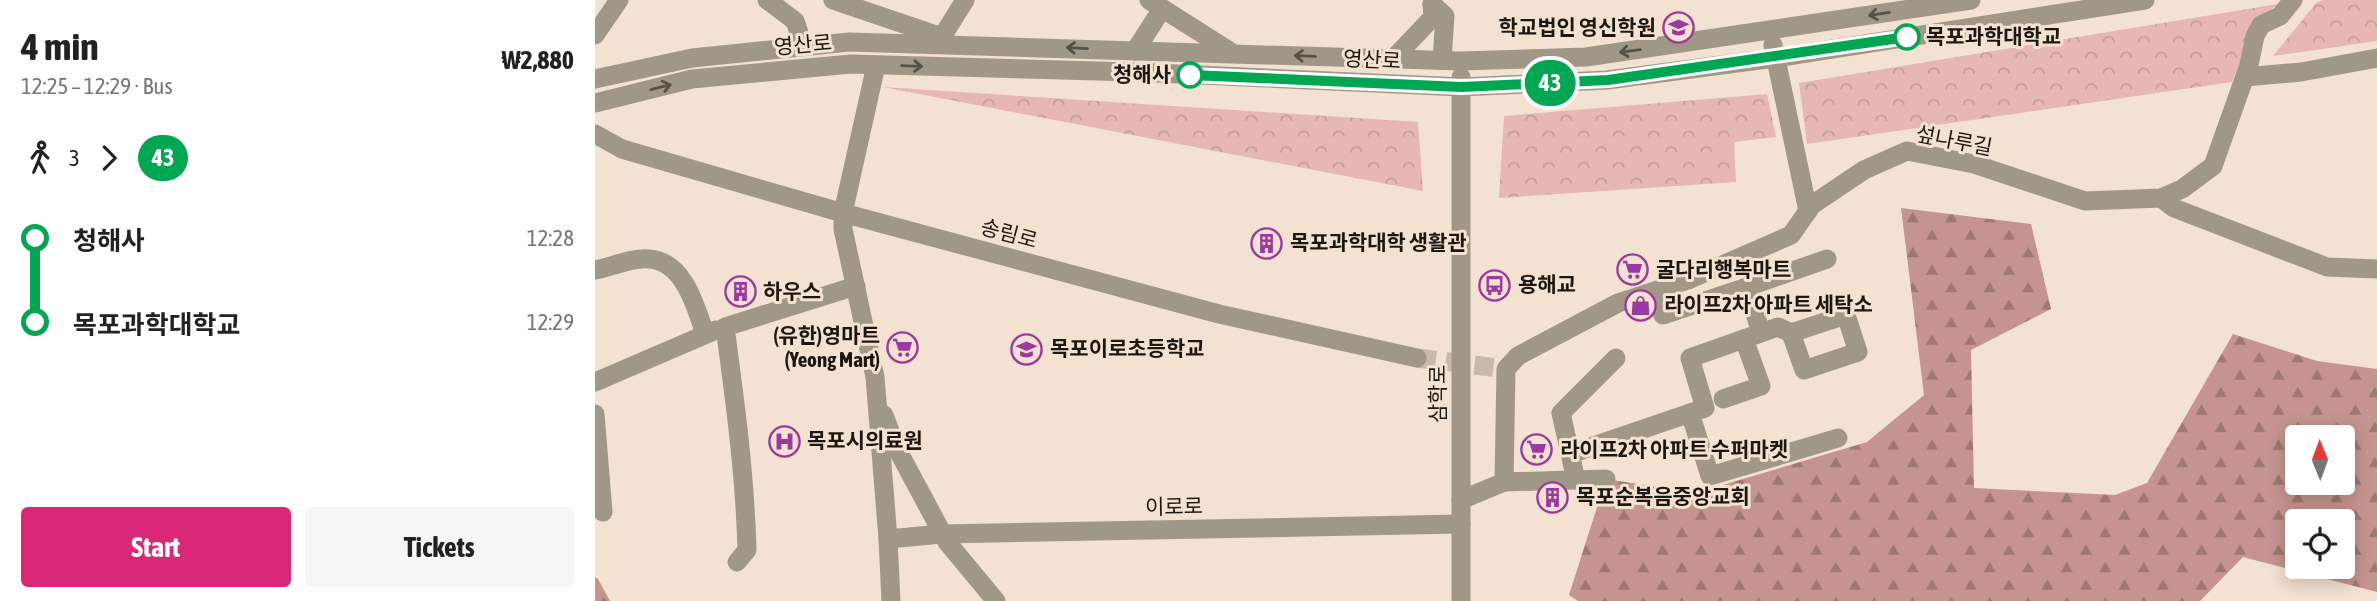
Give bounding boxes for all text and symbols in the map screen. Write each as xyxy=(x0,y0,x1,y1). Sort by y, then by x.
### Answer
one-way arrow xyxy=(1868,8,1891,21)
school or university icon: 학교법인 영신학원 xyxy=(1662,11,1696,45)
place label: 학교법인 영신학원 xyxy=(1499,15,1656,39)
marker: 목포과학대학교 xyxy=(1894,24,1920,50)
place label: 목포과학대학교 xyxy=(1926,24,2061,48)
text: 4 min xyxy=(21,25,99,68)
street label: 영산로 xyxy=(773,30,833,58)
one-way arrow xyxy=(1066,41,1089,54)
text: ₩2,880 xyxy=(502,45,574,75)
one-way arrow xyxy=(1619,45,1641,58)
street label: 영산로 xyxy=(1342,46,1402,73)
one-way arrow xyxy=(1293,49,1316,62)
one-way arrow xyxy=(900,59,923,72)
line badge: 43 xyxy=(1518,60,1581,106)
place label: 청해사 xyxy=(1113,62,1171,86)
marker: 청해사 xyxy=(1177,62,1203,88)
text: 43 xyxy=(1539,69,1561,96)
text: 12:25 – 12:29 · Bus xyxy=(21,73,173,99)
one-way arrow xyxy=(649,80,672,93)
street label: 섶나루길 xyxy=(1914,121,1994,159)
icon: walk xyxy=(21,139,59,177)
icon: forward xyxy=(90,139,128,177)
text: 43 xyxy=(152,144,174,171)
text: 3 xyxy=(69,145,80,171)
street label: 송림로 xyxy=(978,214,1040,252)
text: 12:28 xyxy=(527,225,574,251)
text: 청해사 xyxy=(73,226,145,256)
building icon: 목포과학대학 생활관 xyxy=(1250,226,1284,260)
place label: 목포과학대학 생활관 xyxy=(1290,230,1467,254)
supermarket icon: 굴다리행복마트 xyxy=(1616,253,1650,287)
place label: 굴다리행복마트 xyxy=(1656,257,1791,281)
bus stop icon: 용해교 xyxy=(1478,268,1512,302)
place label: 용해교 xyxy=(1518,272,1576,296)
building icon: 하우스 xyxy=(723,275,757,309)
place label: 하우스 xyxy=(763,279,821,303)
shop icon: 라이프2차 아파트 세탁소 xyxy=(1624,288,1658,322)
place label: 라이프2차 아파트 세탁소 xyxy=(1664,292,1873,316)
text: 12:29 xyxy=(527,309,574,335)
text: 목포과학대학교 xyxy=(73,310,240,340)
place label: (유한)영마트 (Yeong Mart) xyxy=(773,323,880,371)
supermarket icon: (유한)영마트 (Yeong Mart) xyxy=(886,331,920,365)
school or university icon: 목포이로초등학교 xyxy=(1010,332,1044,366)
place label: 목포이로초등학교 xyxy=(1050,336,1205,360)
street label: 삼학로 xyxy=(1425,365,1449,423)
hospital icon: 목포시의료원 xyxy=(767,424,801,458)
north arrow xyxy=(2285,425,2355,495)
map controls xyxy=(2285,425,2355,579)
place label: 목포시의료원 xyxy=(807,428,923,452)
supermarket icon: 라이프2차 아파트 수퍼마켓 xyxy=(1520,433,1554,467)
place label: 라이프2차 아파트 수퍼마켓 xyxy=(1560,437,1788,461)
building icon: 목포순복음중앙교회 xyxy=(1536,480,1570,514)
place label: 목포순복음중앙교회 xyxy=(1576,484,1750,508)
street label: 이로로 xyxy=(1145,493,1203,519)
button: Start xyxy=(21,507,291,587)
button: Tickets xyxy=(305,507,574,587)
button: locate xyxy=(2285,509,2355,579)

